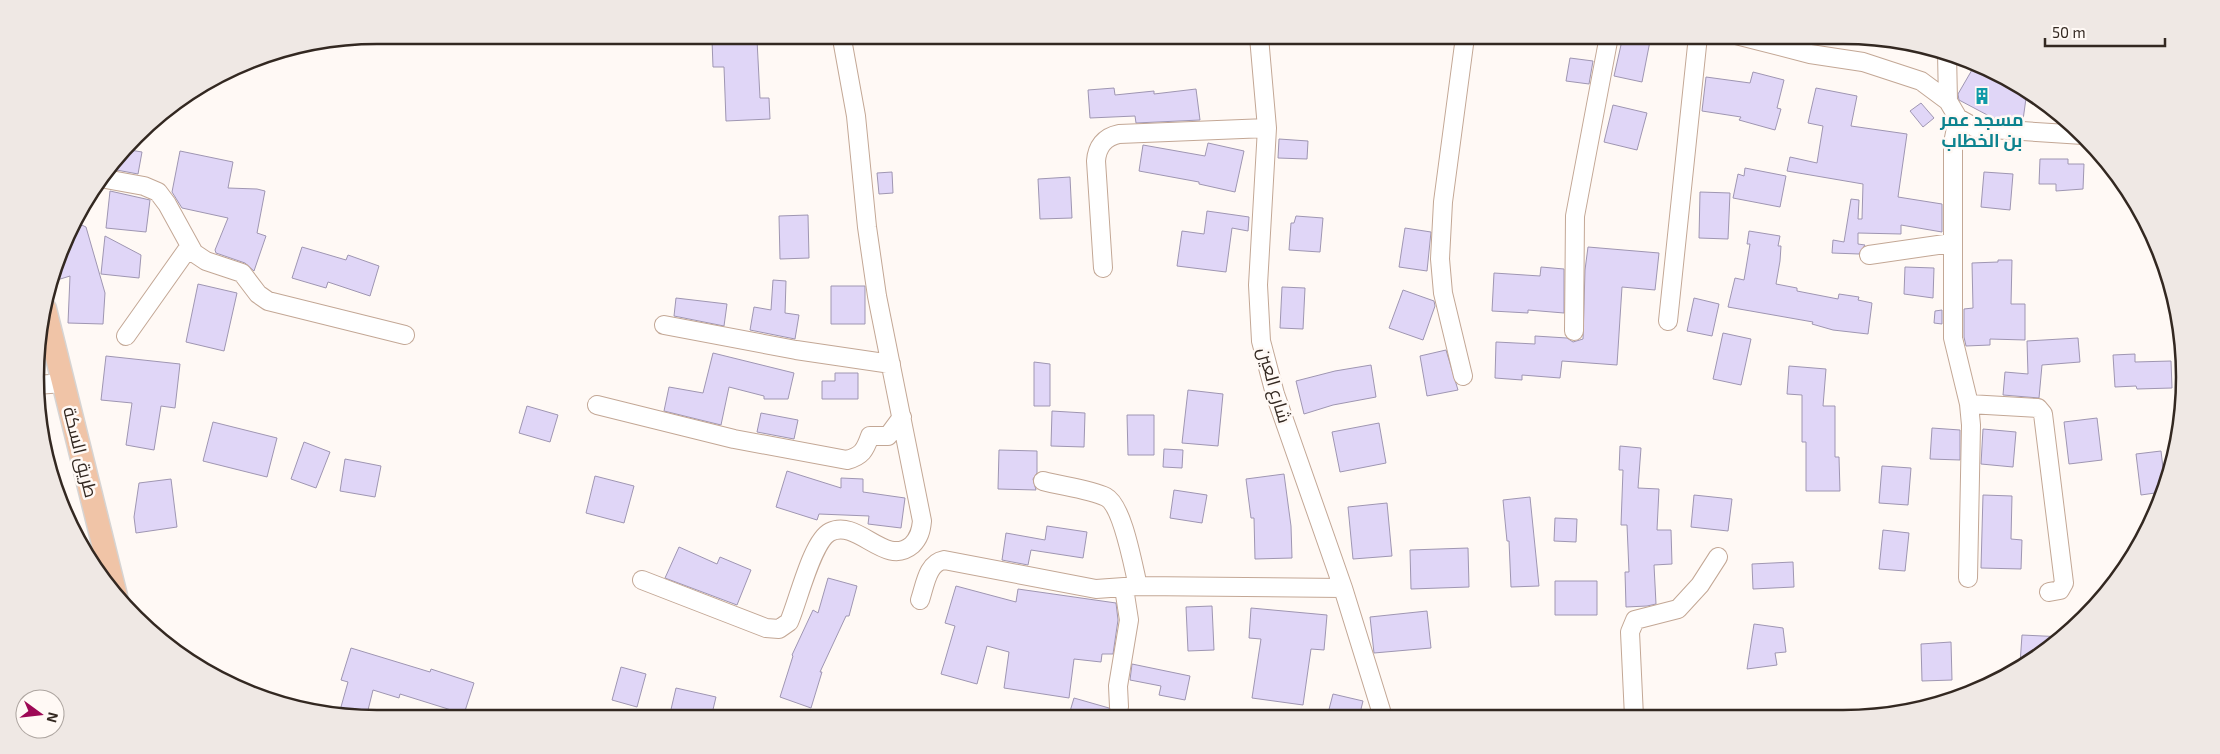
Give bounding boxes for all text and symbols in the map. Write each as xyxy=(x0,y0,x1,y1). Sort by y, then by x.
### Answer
scale bar xyxy=(2045,15,2165,47)
text: 50 m xyxy=(2052,23,2086,41)
building icon: مسجد عمر بن الخطاب xyxy=(1972,86,1992,106)
place label: مسجد عمر بن الخطاب xyxy=(1939,108,2024,152)
street label: شارع العين xyxy=(1252,344,1296,426)
street label: طريق السكة xyxy=(57,404,103,500)
north arrow xyxy=(15,689,65,739)
text: N xyxy=(44,710,63,725)

